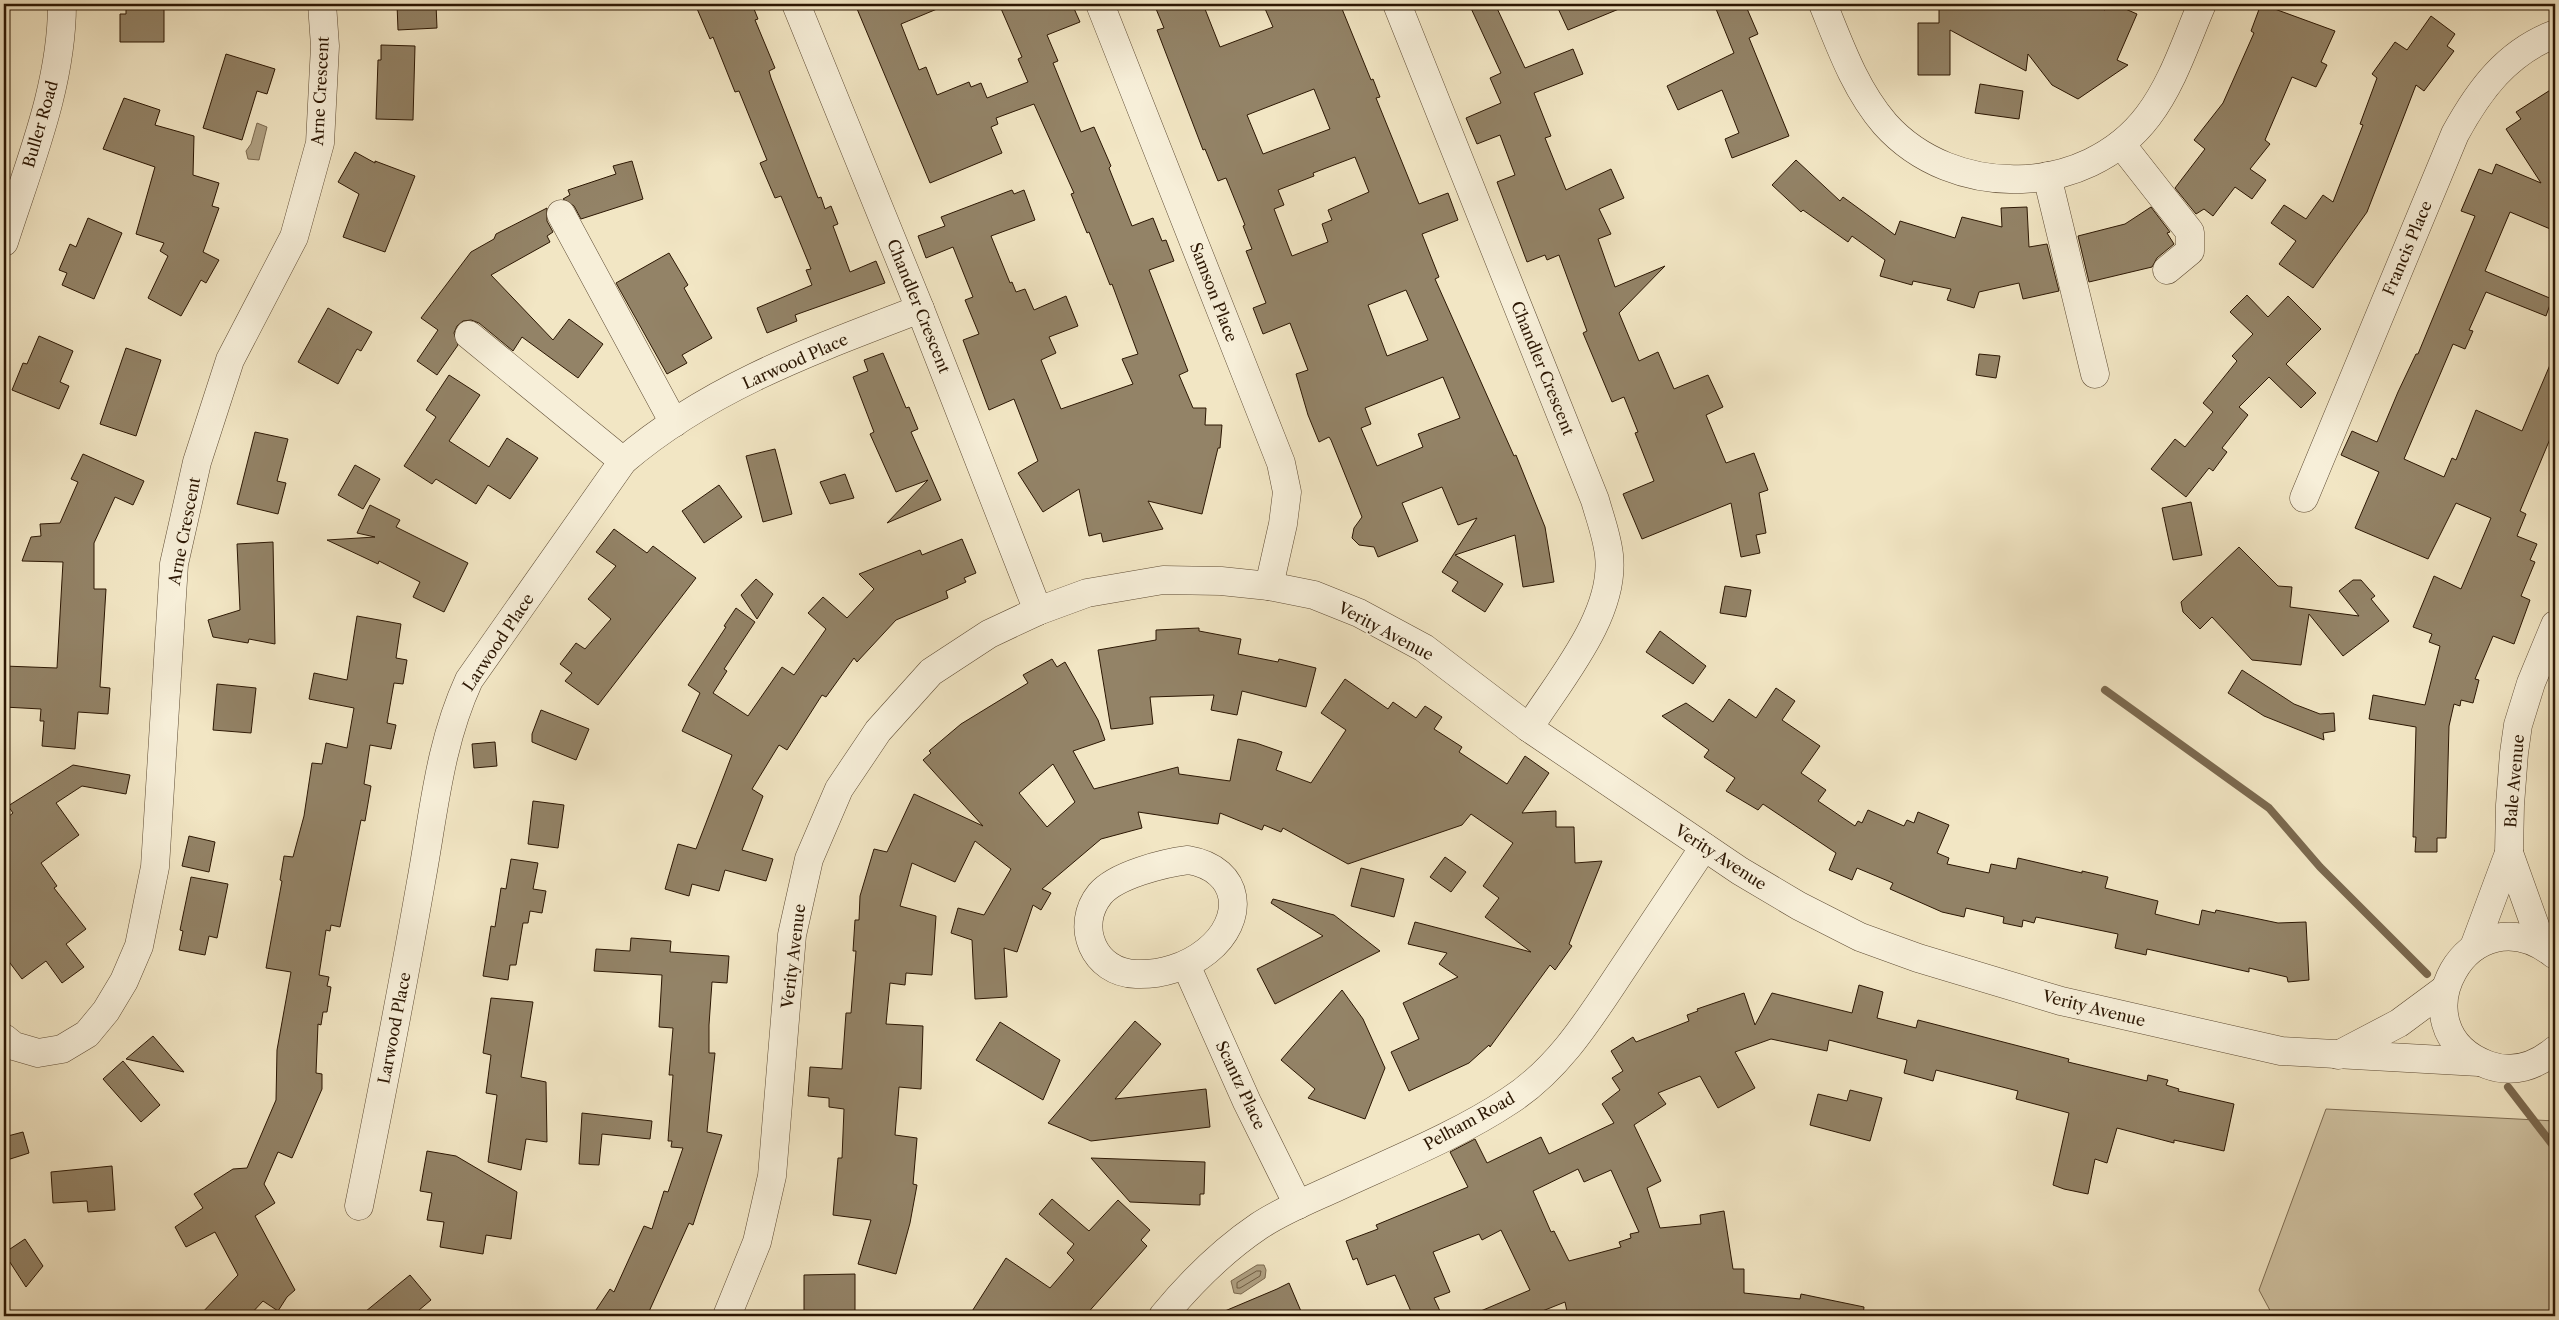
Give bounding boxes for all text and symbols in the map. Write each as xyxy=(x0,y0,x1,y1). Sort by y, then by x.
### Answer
street label: Arne Crescent xyxy=(307,35,333,147)
street label: Buller Road xyxy=(18,78,62,170)
street label: Francis Place xyxy=(2378,198,2436,298)
street label: Chandler Crescent xyxy=(883,236,955,376)
street label: Samson Place xyxy=(1186,239,1242,345)
street label: Chandler Crescent xyxy=(1507,298,1579,438)
street label: Larwood Place xyxy=(739,329,851,393)
street label: Arne Crescent xyxy=(164,475,204,588)
street label: Larwood Place xyxy=(458,589,538,695)
street label: Verity Avenue xyxy=(1334,597,1437,665)
street label: Bale Avenue xyxy=(2500,733,2528,829)
street label: Verity Avenue xyxy=(1671,819,1771,894)
street label: Verity Avenue xyxy=(777,903,809,1010)
street label: Larwood Place xyxy=(373,970,415,1085)
street label: Verity Avenue xyxy=(2040,985,2148,1030)
street label: Scantz Place xyxy=(1212,1037,1270,1133)
street label: Pelham Road xyxy=(1420,1088,1518,1154)

